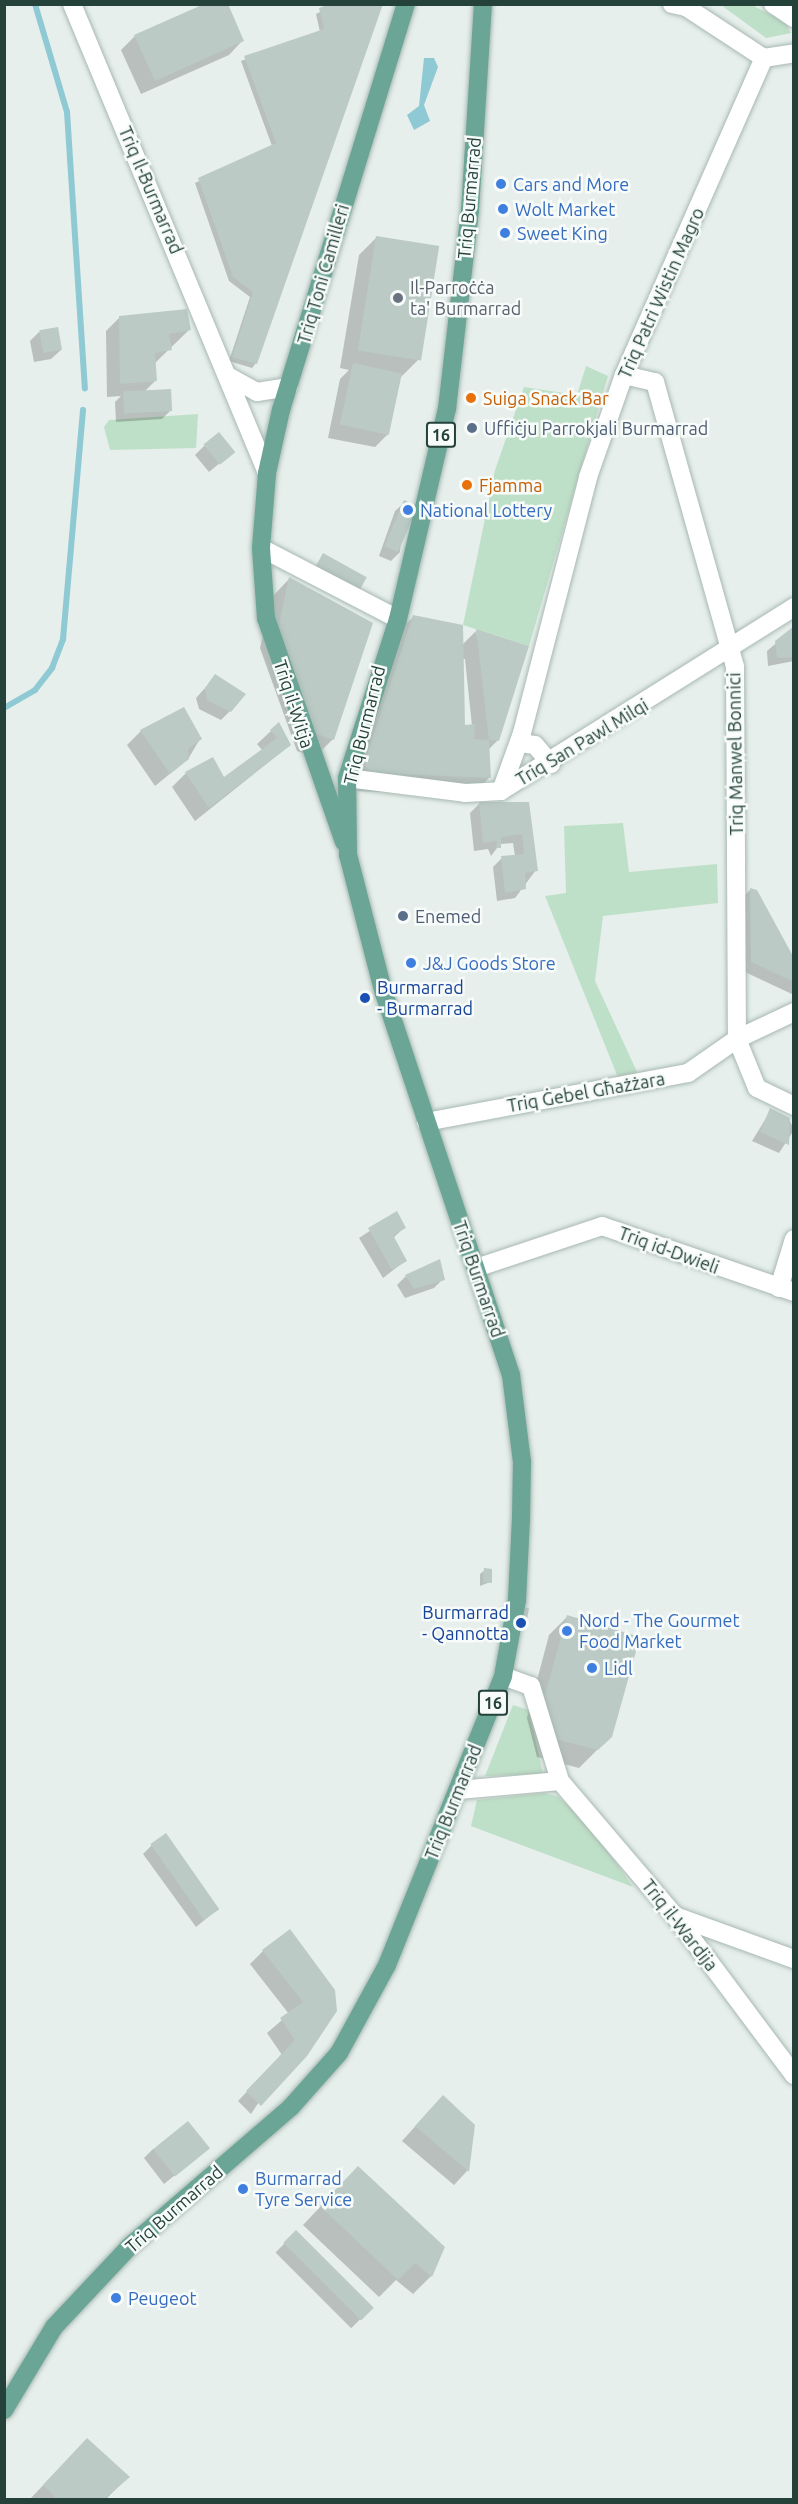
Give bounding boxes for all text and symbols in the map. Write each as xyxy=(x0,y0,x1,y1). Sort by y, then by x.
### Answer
street label: Triq Il-Burmarrad xyxy=(114,123,188,257)
street label: Triq Burmarrad xyxy=(453,136,485,260)
place label: Cars and More xyxy=(513,173,629,195)
marker: Cars and More xyxy=(494,177,508,191)
place label: Wolt Market xyxy=(515,198,615,220)
street label: Triq Toni Camilleri xyxy=(293,202,353,346)
marker: Wolt Market xyxy=(496,202,510,216)
street label: Triq Patri Wistin Magro xyxy=(613,204,709,382)
place label: Sweet King xyxy=(517,222,608,244)
marker: Sweet King xyxy=(498,226,512,240)
place label: Il-Parroċċa ta' Burmarrad xyxy=(410,277,521,320)
marker: Il-Parroċċa ta' Burmarrad xyxy=(391,291,405,305)
place label: Suiga Snack Bar xyxy=(483,387,609,409)
marker: Suiga Snack Bar xyxy=(464,391,478,405)
place label: Uffiċju Parrokjali Burmarrad xyxy=(484,417,708,439)
marker: Uffiċju Parrokjali Burmarrad xyxy=(465,421,479,435)
road number: 16 xyxy=(424,422,458,448)
place label: Fjamma xyxy=(479,474,542,496)
marker: Fjamma xyxy=(460,478,474,492)
place label: National Lottery xyxy=(420,499,552,521)
marker: National Lottery xyxy=(401,503,415,517)
street label: Triq il-Witja xyxy=(270,657,318,751)
street label: Triq Burmarrad xyxy=(339,663,389,787)
street label: Triq Manwel Bonnici xyxy=(723,672,747,836)
street label: Triq San Pawl Milqi xyxy=(512,694,652,790)
place label: Enemed xyxy=(415,905,481,927)
marker: Enemed xyxy=(396,909,410,923)
place label: J&J Goods Store xyxy=(423,952,556,974)
marker: J&J Goods Store xyxy=(404,956,418,970)
place label: Burmarrad - Burmarrad xyxy=(377,977,473,1020)
marker: Burmarrad - Burmarrad xyxy=(358,991,372,1005)
street label: Triq Ġebel Għażżara xyxy=(505,1067,667,1117)
street label: Triq Burmarrad xyxy=(449,1218,509,1340)
street label: Triq id-Dwieli xyxy=(616,1222,722,1278)
place label: Burmarrad - Qannotta xyxy=(422,1602,509,1644)
place label: Nord - The Gourmet Food Market xyxy=(579,1610,740,1652)
marker: Burmarrad - Qannotta xyxy=(514,1616,528,1630)
marker: Nord - The Gourmet Food Market xyxy=(560,1624,574,1638)
place label: Lidl xyxy=(604,1657,633,1679)
marker: Lidl xyxy=(585,1661,599,1675)
road number: 16 xyxy=(476,1690,510,1716)
street label: Triq Burmarrad xyxy=(420,1741,486,1863)
street label: Triq il-Wardija xyxy=(638,1875,722,1975)
street label: Triq Burmarrad xyxy=(121,2161,227,2257)
place label: Burmarrad Tyre Service xyxy=(255,2168,352,2210)
marker: Burmarrad Tyre Service xyxy=(236,2182,250,2196)
place label: Peugeot xyxy=(128,2287,197,2309)
marker: Peugeot xyxy=(109,2291,123,2305)

